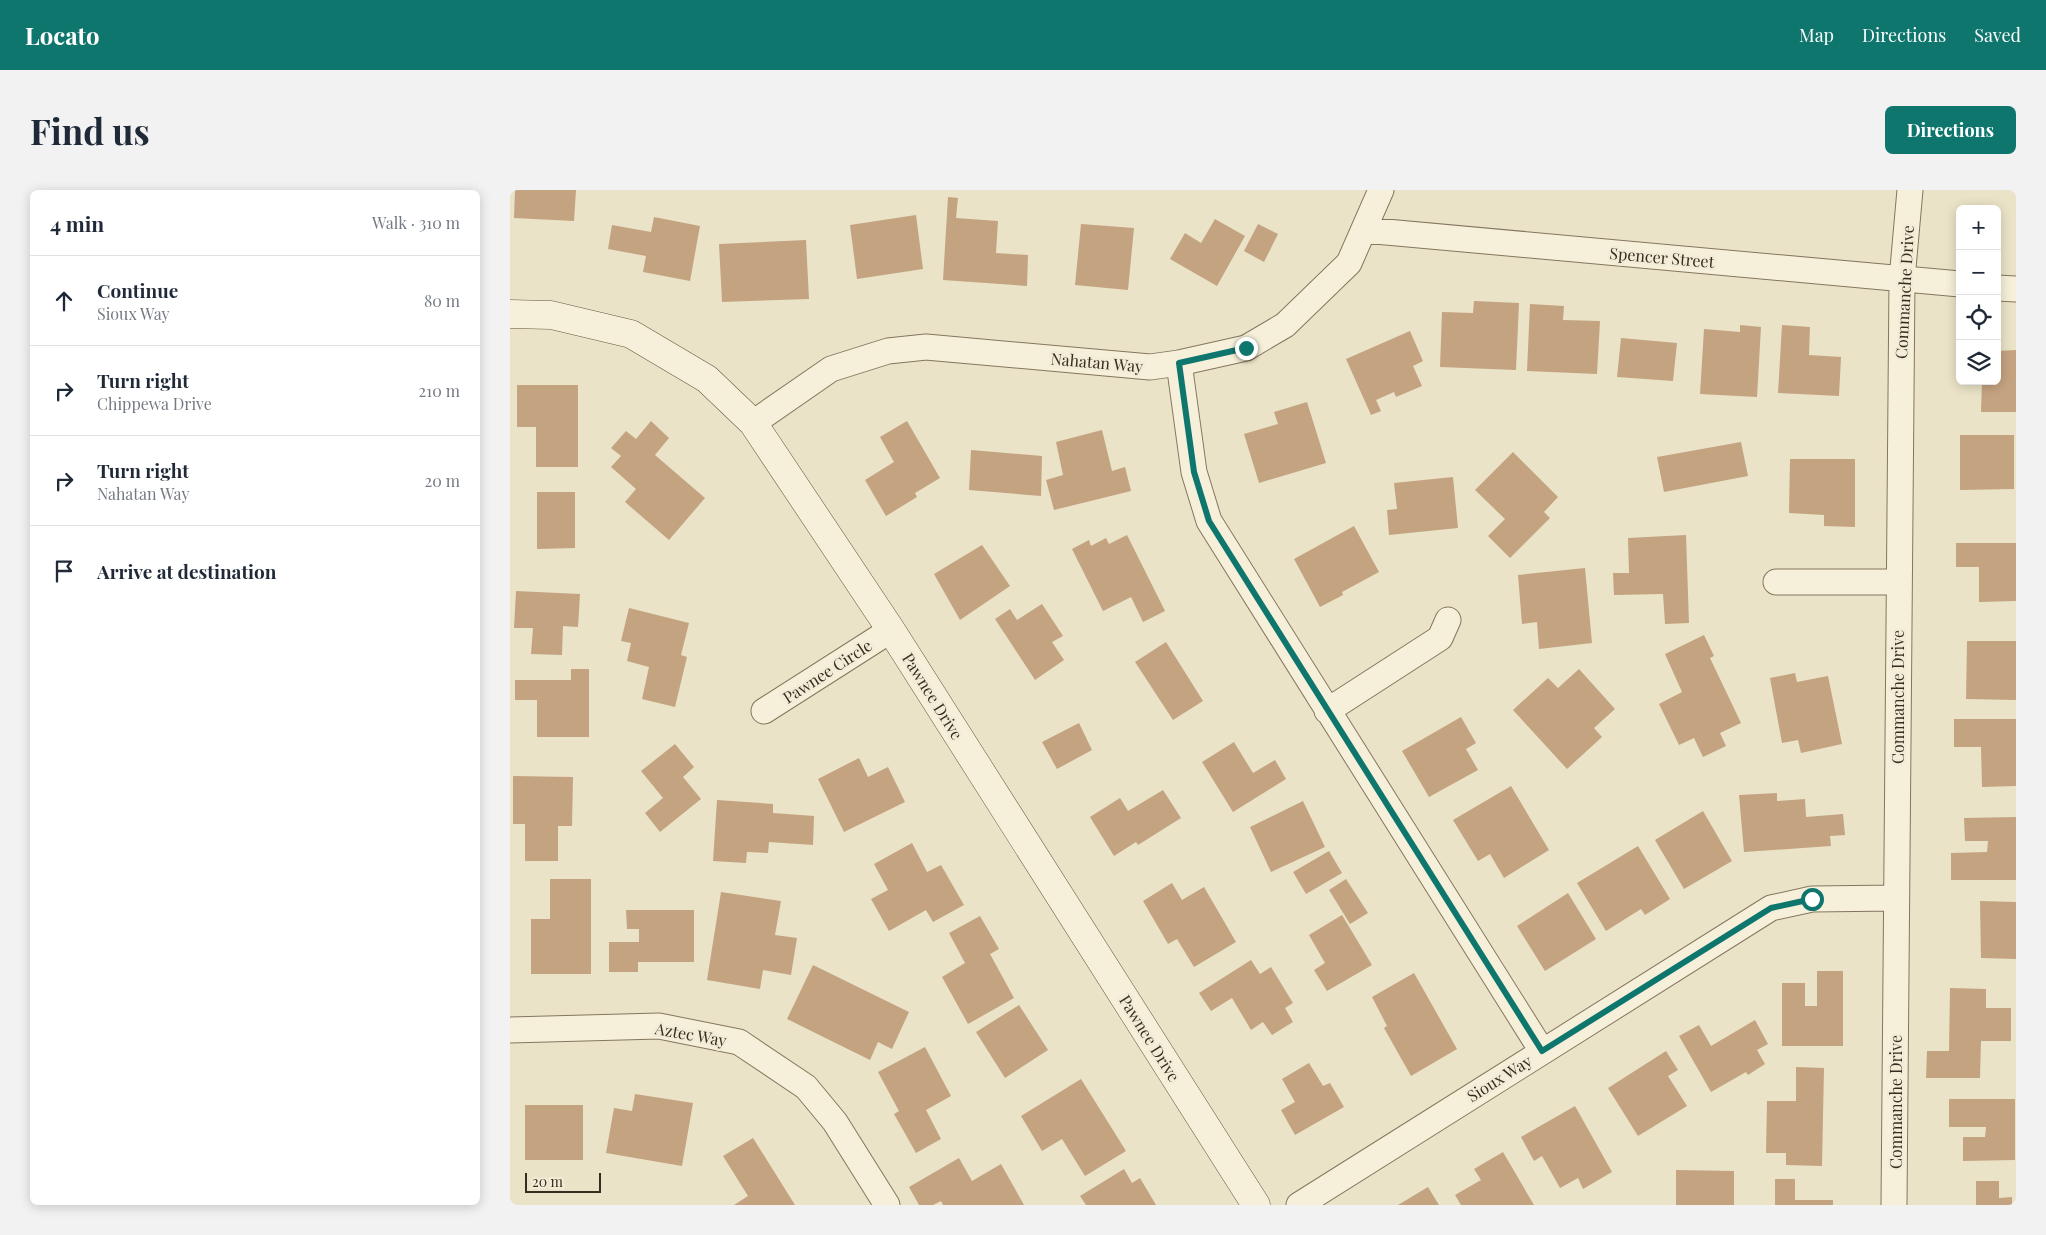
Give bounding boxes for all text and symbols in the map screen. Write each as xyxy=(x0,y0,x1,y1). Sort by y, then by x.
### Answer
text: Locato xyxy=(25,19,99,51)
text: Map xyxy=(1799,23,1834,47)
text: Directions xyxy=(1862,23,1946,47)
text: Saved xyxy=(1974,23,2021,47)
button: Directions xyxy=(1885,106,2016,154)
text: Find us xyxy=(30,107,150,154)
map controls xyxy=(1956,205,2001,385)
button: + xyxy=(1956,205,2001,250)
text: 4 min xyxy=(50,209,104,237)
text: Walk · 310 m xyxy=(372,212,460,233)
street label: Commanche Drive xyxy=(1890,224,1918,360)
street label: Spencer Street xyxy=(1609,242,1716,272)
button: − xyxy=(1956,250,2001,295)
text: Continue xyxy=(97,277,178,303)
icon: ahead xyxy=(50,287,78,315)
text: 80 m xyxy=(424,290,460,311)
button: locate xyxy=(1956,295,2001,340)
text: Sioux Way xyxy=(97,303,170,324)
route end xyxy=(1235,337,1258,360)
button: layers xyxy=(1956,340,2001,385)
street label: Nahatan Way xyxy=(1050,348,1144,376)
text: Turn right xyxy=(97,367,189,393)
icon: right xyxy=(50,377,78,405)
text: 210 m xyxy=(419,380,460,401)
text: Chippewa Drive xyxy=(97,393,212,414)
text: Turn right xyxy=(97,457,189,483)
icon: right xyxy=(50,467,78,495)
text: 20 m xyxy=(425,470,460,491)
text: Nahatan Way xyxy=(97,483,190,504)
icon: arrive xyxy=(50,557,78,585)
text: Arrive at destination xyxy=(97,558,277,584)
street label: Commanche Drive xyxy=(1887,630,1908,764)
street label: Pawnee Circle xyxy=(779,634,875,708)
street label: Pawnee Drive xyxy=(898,649,968,743)
route start xyxy=(1801,888,1824,911)
street label: Pawnee Drive xyxy=(1115,991,1185,1085)
street label: Aztec Way xyxy=(653,1017,728,1051)
street label: Commanche Drive xyxy=(1885,1035,1906,1169)
street label: Sioux Way xyxy=(1463,1050,1535,1106)
scale bar xyxy=(525,1170,601,1193)
text: 20 m xyxy=(532,1172,563,1191)

